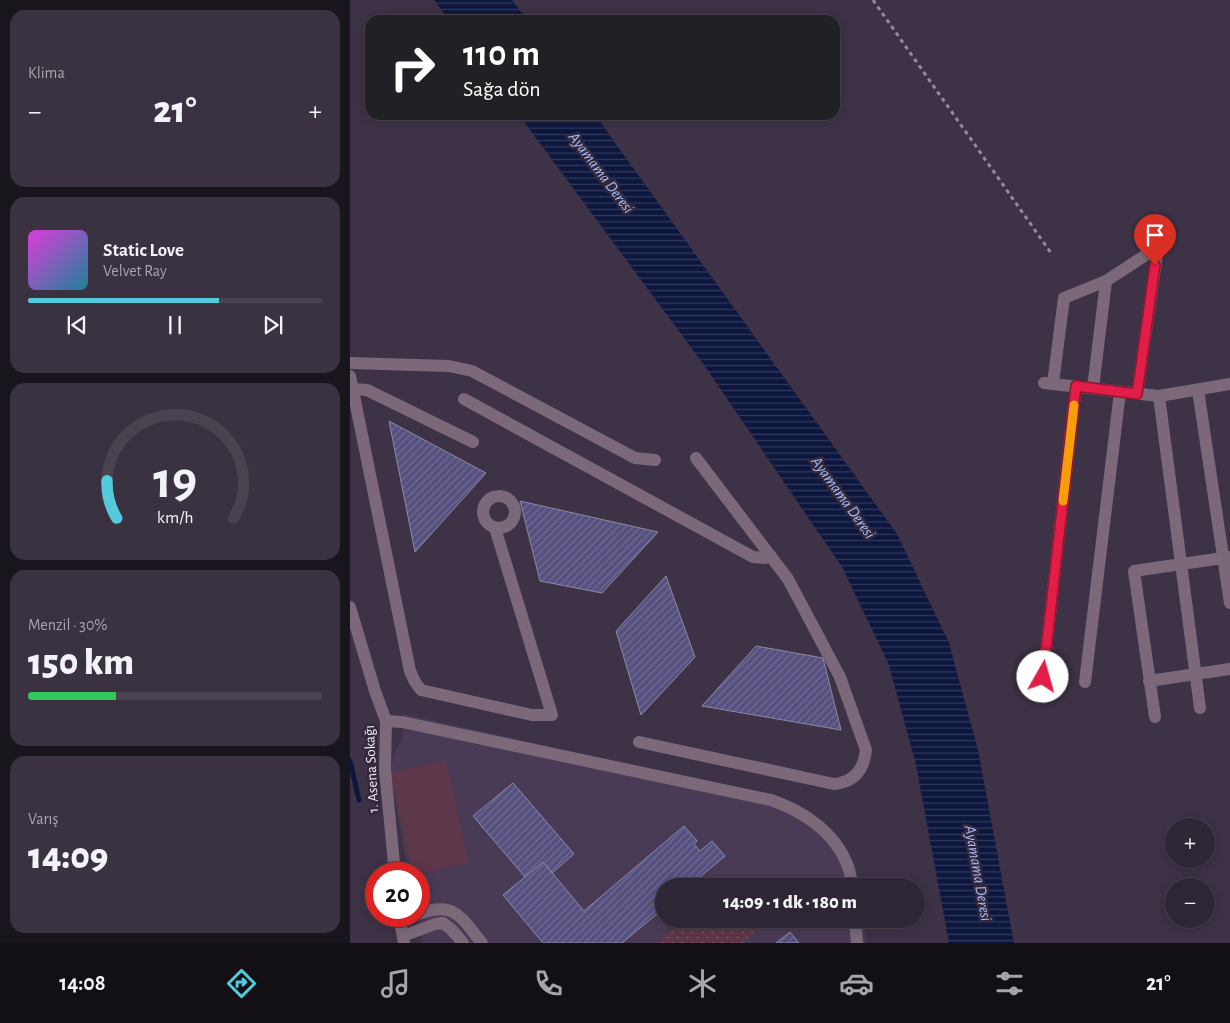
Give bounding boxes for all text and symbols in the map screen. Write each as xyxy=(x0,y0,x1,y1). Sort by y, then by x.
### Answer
icon: right xyxy=(380,35,445,100)
text: 110 m xyxy=(463,37,540,72)
text: Klima xyxy=(28,65,65,81)
text: Sağa dön xyxy=(463,78,541,100)
text: 21° xyxy=(153,92,197,130)
text: − xyxy=(28,98,41,126)
text: + xyxy=(309,98,322,126)
water label: Ayamama Deresi xyxy=(565,128,637,217)
pin xyxy=(1134,214,1176,265)
icon: arrive xyxy=(1141,221,1169,249)
text: Static Love xyxy=(103,241,184,260)
text: Velvet Ray xyxy=(103,263,167,279)
icon: previous xyxy=(63,311,91,339)
icon: pause xyxy=(161,311,189,339)
icon: next xyxy=(259,311,287,339)
water label: Ayamama Deresi xyxy=(808,453,878,542)
text: 19 xyxy=(153,455,197,507)
text: km/h xyxy=(157,509,193,527)
text: Menzil · 30% xyxy=(28,617,108,633)
text: 150 km xyxy=(28,644,134,682)
position arrow xyxy=(1016,650,1068,702)
street label: 1. Asena Sokağı xyxy=(362,725,381,813)
text: Varış xyxy=(28,811,58,827)
map controls xyxy=(1165,818,1215,928)
button: + xyxy=(1165,818,1215,868)
water label: Ayamama Deresi xyxy=(962,823,994,923)
text: 14:09 xyxy=(28,838,108,876)
speed limit sign: 20 xyxy=(365,862,430,927)
button: − xyxy=(1165,878,1215,928)
text: 14:09 · 1 dk · 180 m xyxy=(723,893,857,912)
icon: directions xyxy=(224,966,259,1001)
icon: music xyxy=(378,966,413,1001)
icon: phone xyxy=(531,966,566,1001)
icon: climate xyxy=(685,966,720,1001)
icon: car xyxy=(839,966,874,1001)
icon: filters xyxy=(992,966,1027,1001)
text: 14:08 xyxy=(59,972,106,994)
text: 21° xyxy=(1146,972,1171,994)

